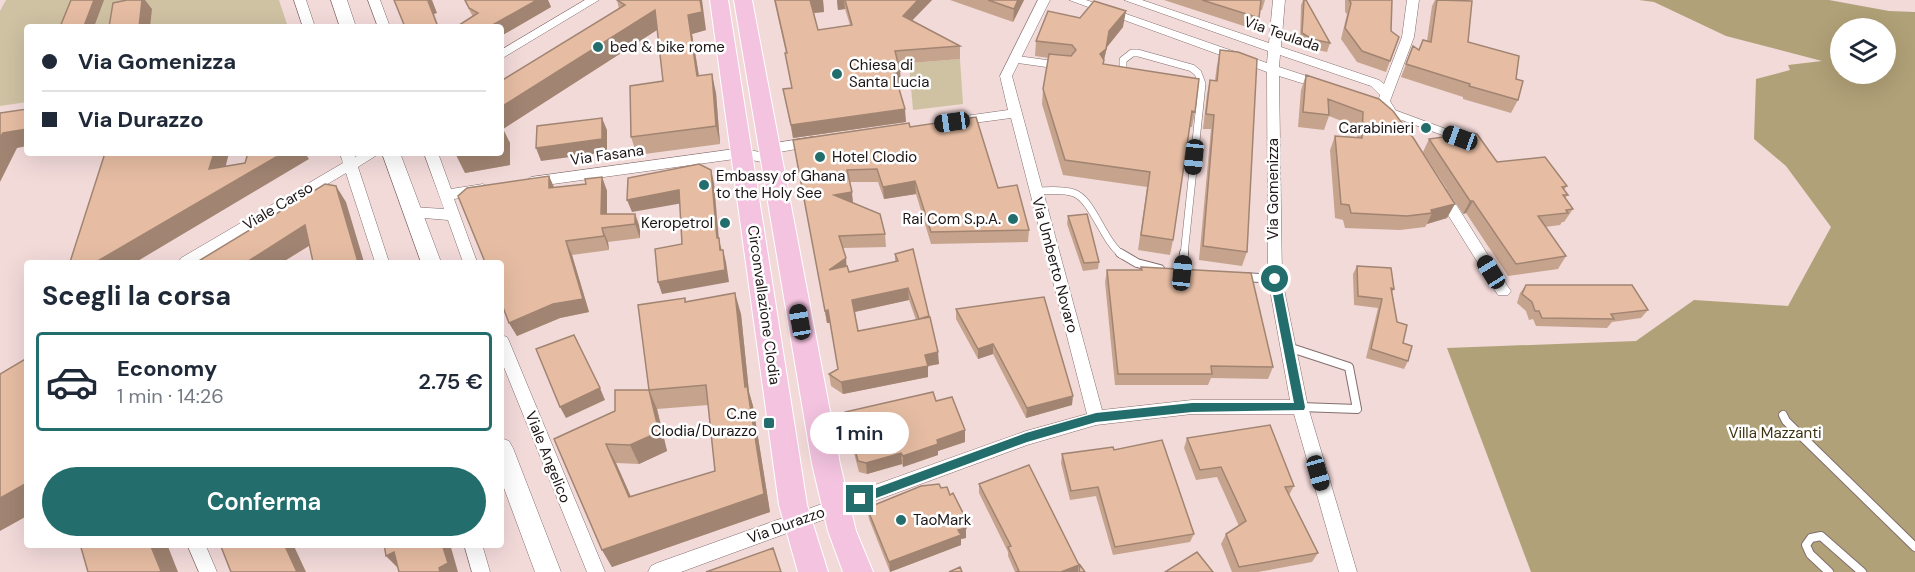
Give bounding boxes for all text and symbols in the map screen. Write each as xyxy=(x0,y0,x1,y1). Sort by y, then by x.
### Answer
street label: Via Teulada xyxy=(1241,12,1323,56)
map controls xyxy=(1830,18,1896,84)
button: layers xyxy=(1830,18,1896,84)
place label: bed & bike rome xyxy=(610,37,725,57)
marker: bed & bike rome xyxy=(591,40,605,54)
text: Via Gomenizza xyxy=(78,47,236,76)
place label: Chiesa di Santa Lucia xyxy=(849,55,929,92)
marker: Chiesa di Santa Lucia xyxy=(830,67,844,81)
text: Via Durazzo xyxy=(78,105,204,134)
car xyxy=(933,111,971,133)
place label: Carabinieri xyxy=(1339,118,1414,138)
marker: Carabinieri xyxy=(1419,121,1433,135)
car xyxy=(1440,123,1480,153)
car xyxy=(1183,138,1205,176)
street label: Via Gomenizza xyxy=(1263,138,1283,240)
street label: Via Fasana xyxy=(569,140,645,170)
place label: Hotel Clodio xyxy=(832,147,917,167)
marker: Hotel Clodio xyxy=(813,150,827,164)
place label: Embassy of Ghana to the Holy See xyxy=(716,166,845,203)
street label: Viale Carso xyxy=(239,177,317,235)
marker: Embassy of Ghana to the Holy See xyxy=(697,178,711,192)
street label: Via Umberto Novaro xyxy=(1027,195,1083,335)
place label: Rai Com S.p.A. xyxy=(903,209,1001,229)
marker: Rai Com S.p.A. xyxy=(1006,212,1020,226)
place label: Keropetrol xyxy=(641,213,713,233)
marker: Keropetrol xyxy=(718,216,732,230)
street label: Circonvallazione Clodia xyxy=(743,224,785,386)
car xyxy=(1474,252,1508,292)
car xyxy=(1171,254,1193,292)
route start xyxy=(1261,265,1288,292)
text: Scegli la corsa xyxy=(42,278,231,313)
car xyxy=(788,303,812,341)
text: Economy xyxy=(117,354,217,383)
icon: car xyxy=(45,355,99,409)
text: 2.75 € xyxy=(418,367,483,396)
text: 1 min · 14:26 xyxy=(117,383,224,409)
place label: C.ne Clodia/Durazzo xyxy=(651,404,757,441)
street label: Viale Angelico xyxy=(521,408,576,506)
callout: 1 min xyxy=(810,412,910,454)
marker: C.ne Clodia/Durazzo xyxy=(762,416,776,430)
text: 1 min xyxy=(836,420,883,446)
park label: Villa Mazzanti xyxy=(1728,423,1822,443)
car xyxy=(1304,453,1332,493)
button: Conferma xyxy=(42,467,486,536)
route end xyxy=(846,485,873,512)
street label: Via Durazzo xyxy=(745,502,828,548)
place label: TaoMark xyxy=(913,510,972,530)
marker: TaoMark xyxy=(894,513,908,527)

